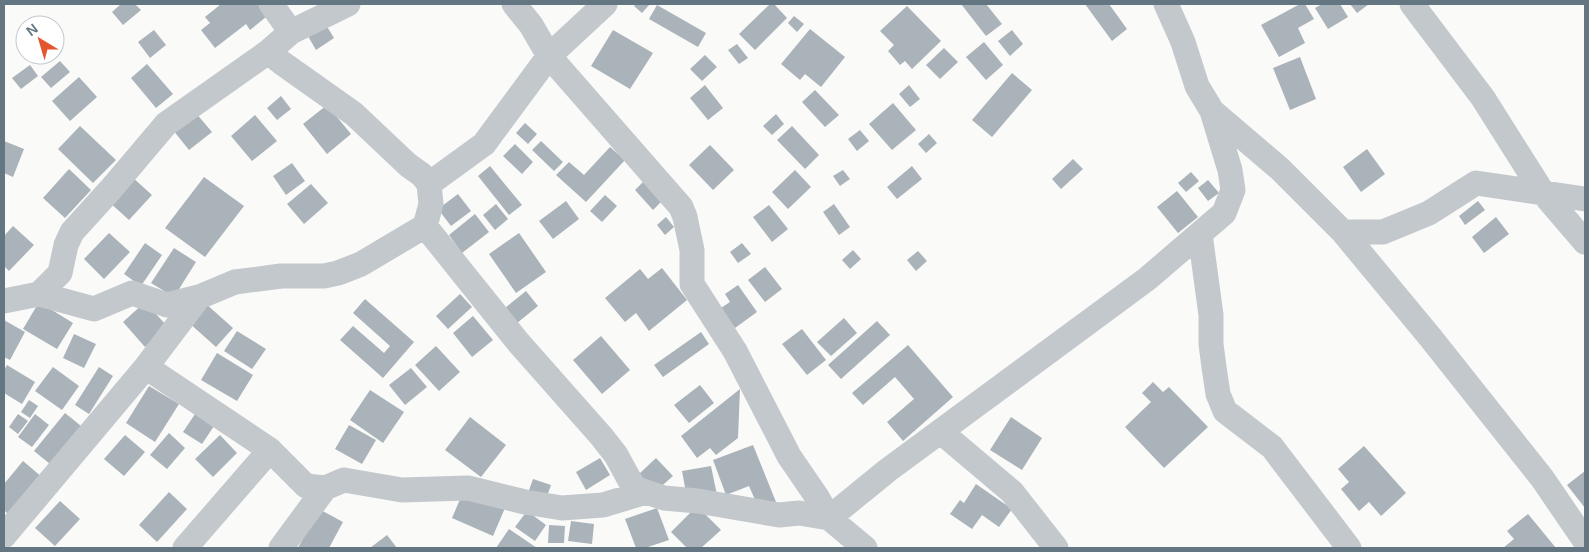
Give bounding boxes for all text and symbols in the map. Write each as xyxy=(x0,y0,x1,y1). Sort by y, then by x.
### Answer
north arrow xyxy=(15,15,65,65)
text: N xyxy=(23,20,41,39)

